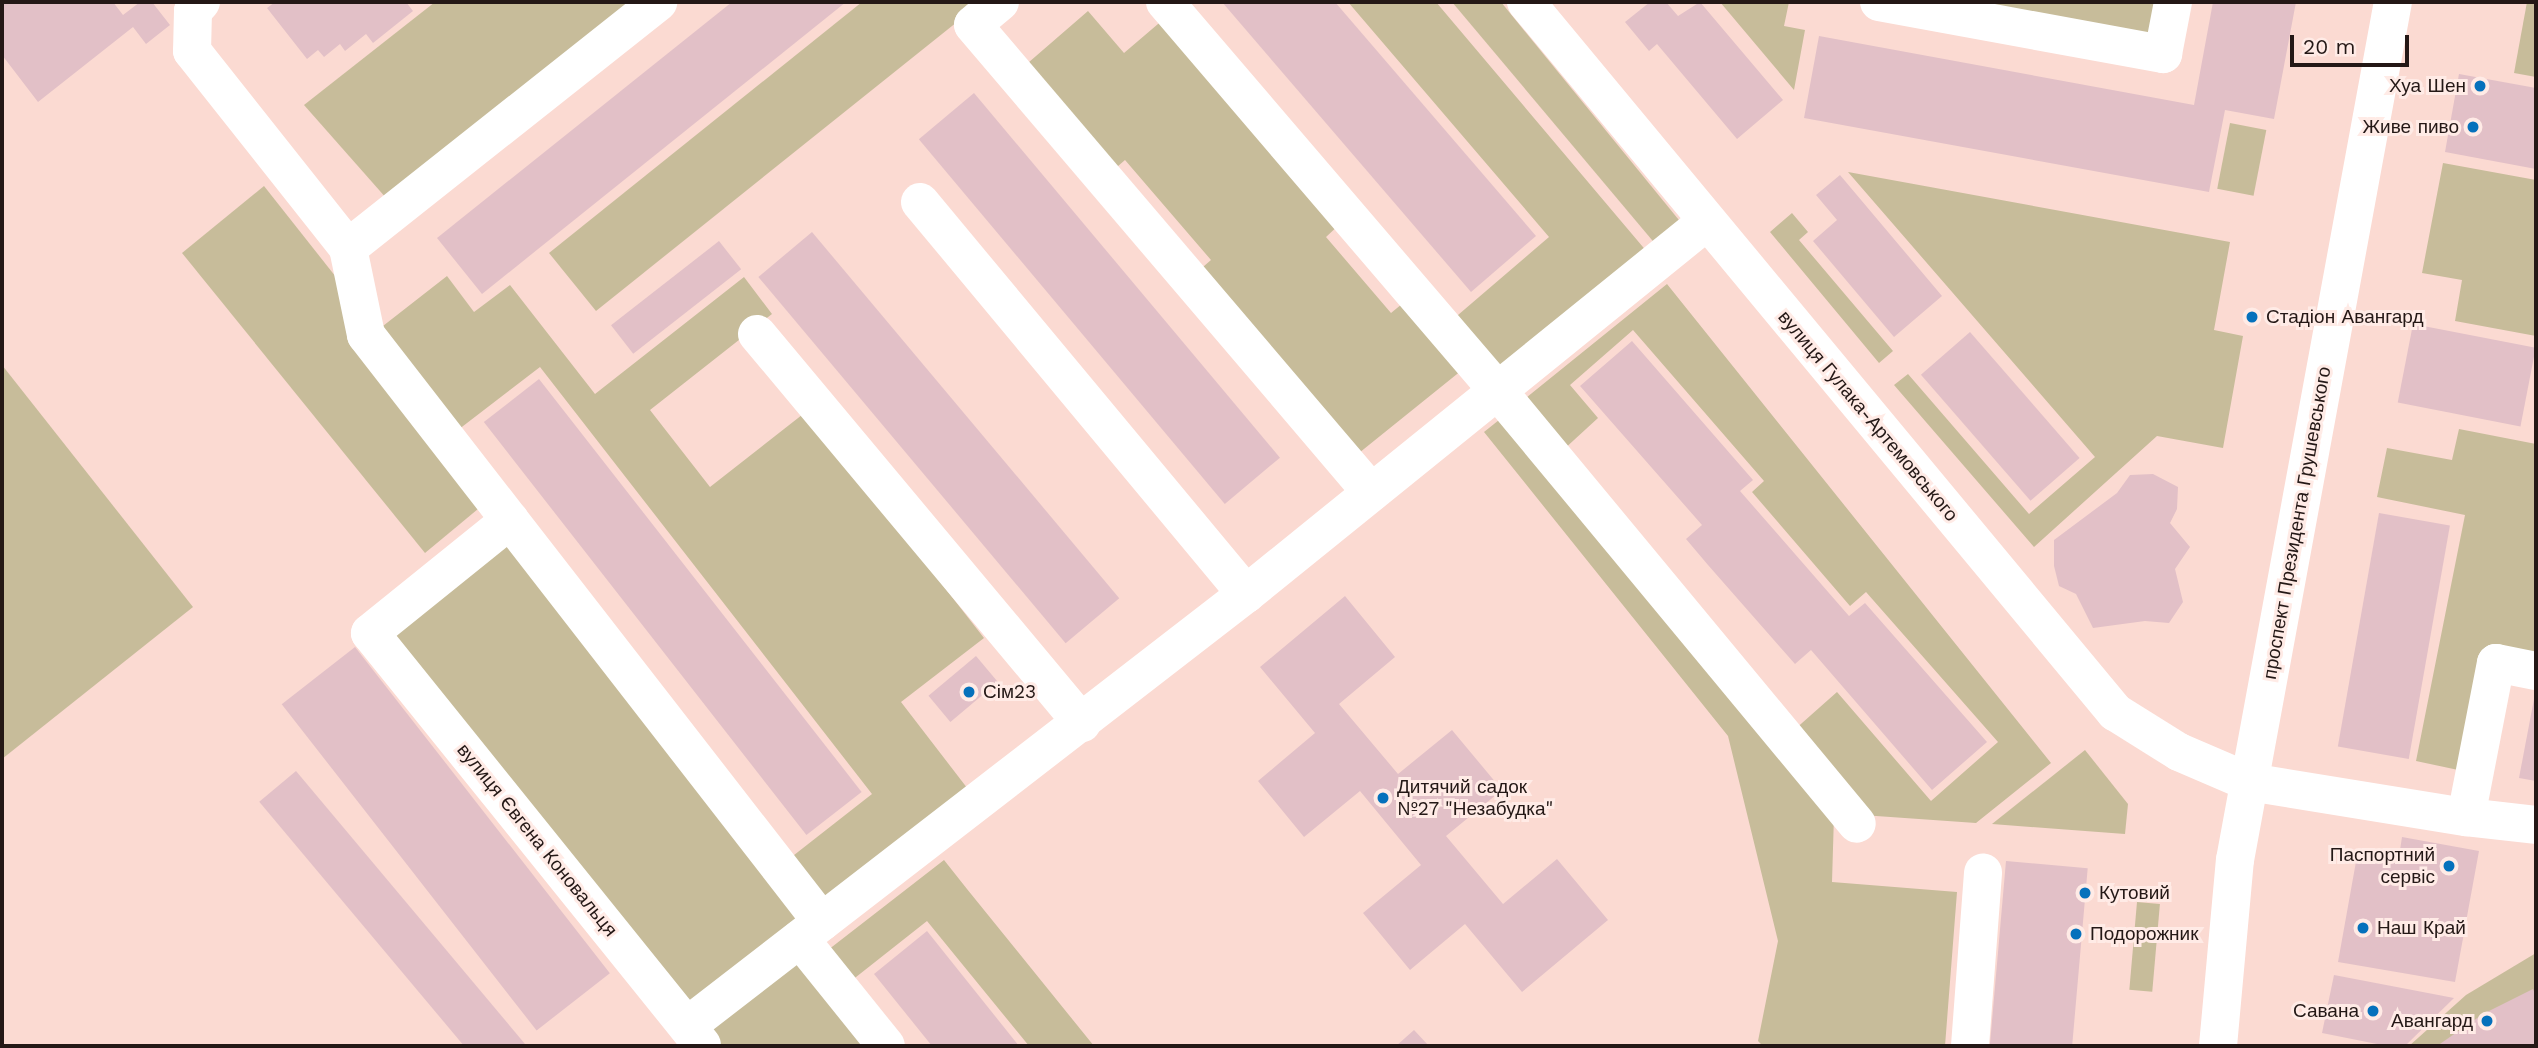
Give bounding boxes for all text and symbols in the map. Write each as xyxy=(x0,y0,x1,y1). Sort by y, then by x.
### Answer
scale bar xyxy=(2293,21,2412,65)
text: 20 m xyxy=(2303,34,2355,59)
place label: Хуа Шен xyxy=(2389,75,2466,97)
marker: Хуа Шен xyxy=(2472,78,2488,94)
place label: Живе пиво xyxy=(2363,116,2459,138)
marker: Живе пиво xyxy=(2465,119,2481,135)
street label: вулиця Гулака-Артемовського xyxy=(1773,306,1963,526)
place label: Стадіон Авангард xyxy=(2266,306,2424,328)
marker: Стадіон Авангард xyxy=(2244,309,2260,325)
street label: проспект Президента Грушевського xyxy=(2258,365,2336,681)
place label: Сім23 xyxy=(983,681,1036,703)
marker: Сім23 xyxy=(961,684,977,700)
street label: вулиця Євгена Коновальця xyxy=(452,739,622,941)
place label: Дитячий садок №27 "Незабудка" xyxy=(1397,776,1554,820)
marker: Дитячий садок №27 "Незабудка" xyxy=(1375,790,1391,806)
place label: Паспортний сервіс xyxy=(2330,844,2435,888)
marker: Паспортний сервіс xyxy=(2441,858,2457,874)
place label: Кутовий xyxy=(2099,882,2170,904)
marker: Кутовий xyxy=(2077,885,2093,901)
place label: Наш Край xyxy=(2377,917,2466,939)
marker: Наш Край xyxy=(2355,920,2371,936)
place label: Подорожник xyxy=(2090,923,2199,945)
marker: Подорожник xyxy=(2068,926,2084,942)
place label: Савана xyxy=(2293,1000,2359,1022)
marker: Савана xyxy=(2365,1003,2381,1019)
place label: Авангард xyxy=(2391,1010,2473,1032)
marker: Авангард xyxy=(2479,1013,2495,1029)

